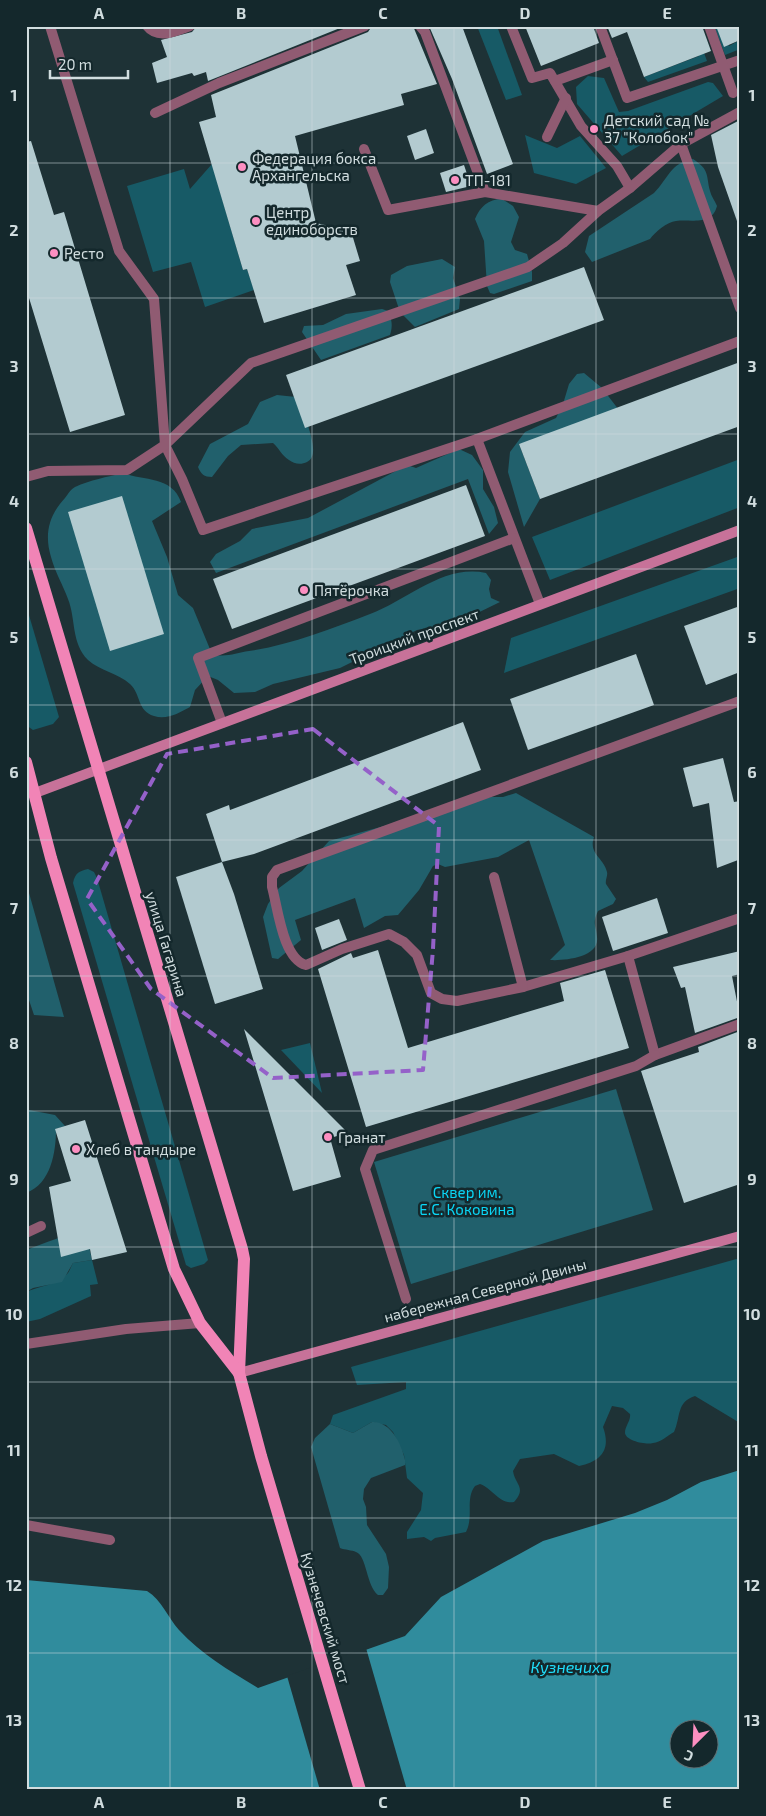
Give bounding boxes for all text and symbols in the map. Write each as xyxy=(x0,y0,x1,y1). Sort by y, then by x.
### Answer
text: A xyxy=(94,3,105,22)
text: B xyxy=(236,3,246,22)
text: C xyxy=(378,3,388,22)
text: D xyxy=(520,3,531,22)
text: E xyxy=(662,3,672,22)
scale bar xyxy=(50,48,128,80)
text: 20 m xyxy=(58,55,92,73)
text: 1 xyxy=(11,85,17,104)
text: 1 xyxy=(749,85,755,104)
place label: Детский сад № 37 "Колобок" xyxy=(604,111,710,146)
marker: Детский сад № 37 "Колобок" xyxy=(588,123,600,135)
place label: Федерация бокса Архангельска xyxy=(252,149,376,184)
marker: Федерация бокса Архангельска xyxy=(236,161,248,173)
place label: ТП-181 xyxy=(465,171,511,189)
marker: ТП-181 xyxy=(449,174,461,186)
place label: Центр единоборств xyxy=(266,203,358,238)
marker: Центр единоборств xyxy=(250,215,262,227)
text: 2 xyxy=(9,220,19,239)
text: 2 xyxy=(747,220,757,239)
place label: Ресто xyxy=(64,244,104,262)
marker: Ресто xyxy=(48,247,60,259)
text: 3 xyxy=(9,356,19,375)
text: 3 xyxy=(747,356,757,375)
text: 4 xyxy=(9,491,19,510)
text: 4 xyxy=(747,491,757,510)
place label: Пятёрочка xyxy=(314,581,389,599)
marker: Пятёрочка xyxy=(298,584,310,596)
street label: Троицкий проспект xyxy=(347,604,481,668)
text: 5 xyxy=(10,627,19,646)
text: 5 xyxy=(748,627,757,646)
text: 6 xyxy=(9,762,19,781)
text: 6 xyxy=(747,762,757,781)
street label: улица Гагарина xyxy=(141,889,192,999)
text: 7 xyxy=(10,898,19,917)
text: 7 xyxy=(748,898,757,917)
text: 8 xyxy=(9,1033,19,1052)
text: 8 xyxy=(747,1033,757,1052)
place label: Гранат xyxy=(338,1128,386,1146)
marker: Гранат xyxy=(322,1131,334,1143)
place label: Хлеб в тандыре xyxy=(86,1140,196,1158)
marker: Хлеб в тандыре xyxy=(70,1143,82,1155)
text: 9 xyxy=(9,1169,19,1188)
text: 9 xyxy=(747,1169,757,1188)
park label: Сквер им. Е.С. Коковина xyxy=(419,1183,515,1218)
street label: набережная Северной Двины xyxy=(382,1254,588,1326)
text: 10 xyxy=(5,1304,23,1323)
text: 10 xyxy=(743,1304,761,1323)
text: 11 xyxy=(7,1440,21,1459)
text: 11 xyxy=(745,1440,759,1459)
street label: Кузнечевский мост xyxy=(297,1550,355,1686)
text: 12 xyxy=(6,1575,22,1594)
text: 12 xyxy=(744,1575,760,1594)
water label: Кузнечиха xyxy=(530,1657,610,1676)
text: 13 xyxy=(6,1710,22,1729)
text: 13 xyxy=(744,1710,760,1729)
north arrow xyxy=(668,1718,718,1768)
text: С xyxy=(681,1747,696,1766)
text: A xyxy=(94,1792,105,1811)
text: B xyxy=(236,1792,246,1811)
text: C xyxy=(378,1792,388,1811)
text: D xyxy=(520,1792,531,1811)
text: E xyxy=(662,1792,672,1811)

